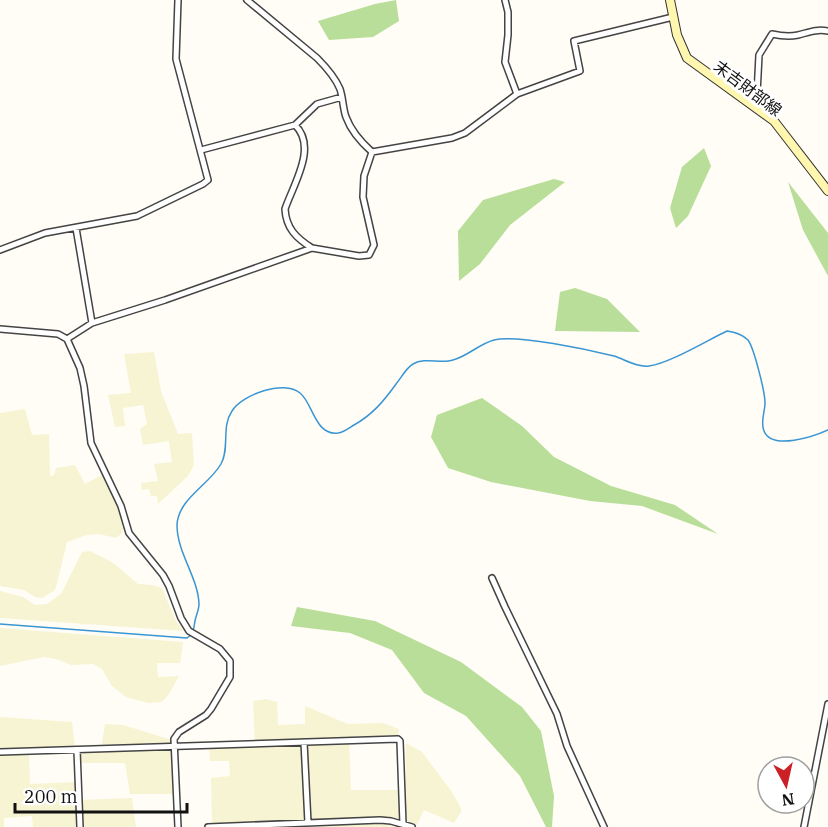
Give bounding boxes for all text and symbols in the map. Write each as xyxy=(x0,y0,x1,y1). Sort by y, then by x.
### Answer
street label: 末吉財部線 xyxy=(710,56,786,120)
north arrow xyxy=(756,755,816,815)
scale bar xyxy=(15,776,188,814)
text: 200 m xyxy=(24,785,78,808)
text: N xyxy=(780,789,796,811)

